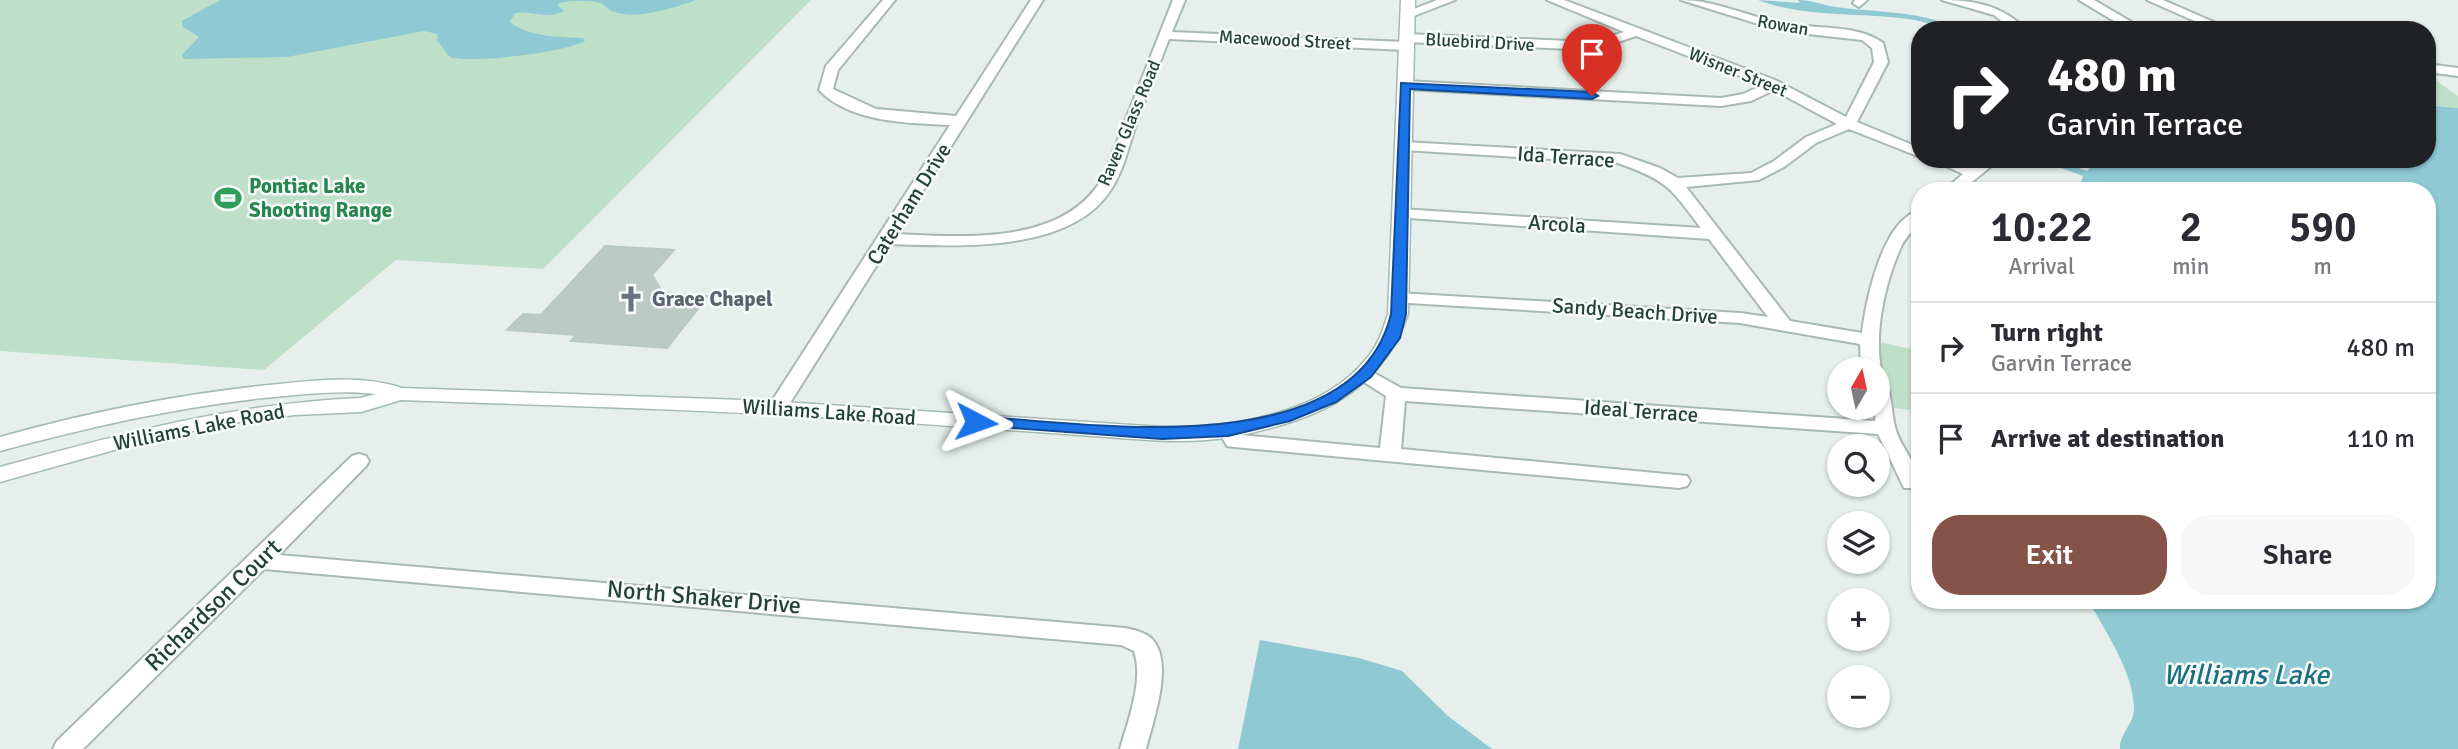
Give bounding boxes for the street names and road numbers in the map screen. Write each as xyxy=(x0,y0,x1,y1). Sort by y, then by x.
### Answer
street label: Rowan xyxy=(1756,10,1810,40)
street label: Macewood Street xyxy=(1218,26,1352,54)
street label: Bluebird Drive xyxy=(1425,28,1535,56)
street label: Wisner Street xyxy=(1685,42,1791,102)
street label: Raven Glass Road xyxy=(1093,57,1165,189)
street label: Caterham Drive xyxy=(861,138,957,270)
street label: Ida Terrace xyxy=(1516,141,1616,173)
street label: Arcola xyxy=(1527,209,1587,239)
street label: Sandy Beach Drive xyxy=(1551,292,1719,330)
street label: Williams Lake Road xyxy=(741,393,917,431)
street label: Ideal Terrace xyxy=(1583,394,1699,428)
street label: Williams Lake Road xyxy=(111,398,287,456)
street label: Richardson Court xyxy=(139,532,287,678)
street label: North Shaker Drive xyxy=(606,574,802,620)

